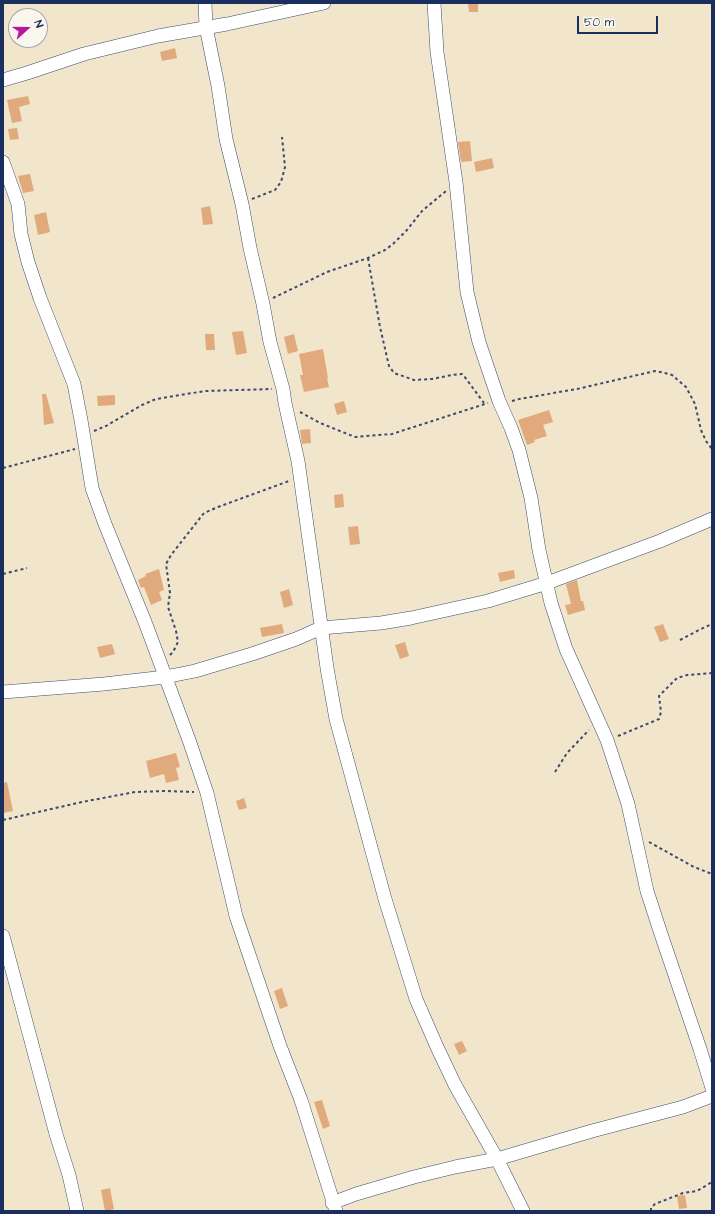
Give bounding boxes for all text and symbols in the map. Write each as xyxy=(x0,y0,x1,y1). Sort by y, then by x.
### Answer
north arrow xyxy=(8,8,48,48)
scale bar xyxy=(579,8,660,34)
text: 50 m xyxy=(584,14,614,31)
text: N xyxy=(30,18,47,30)

